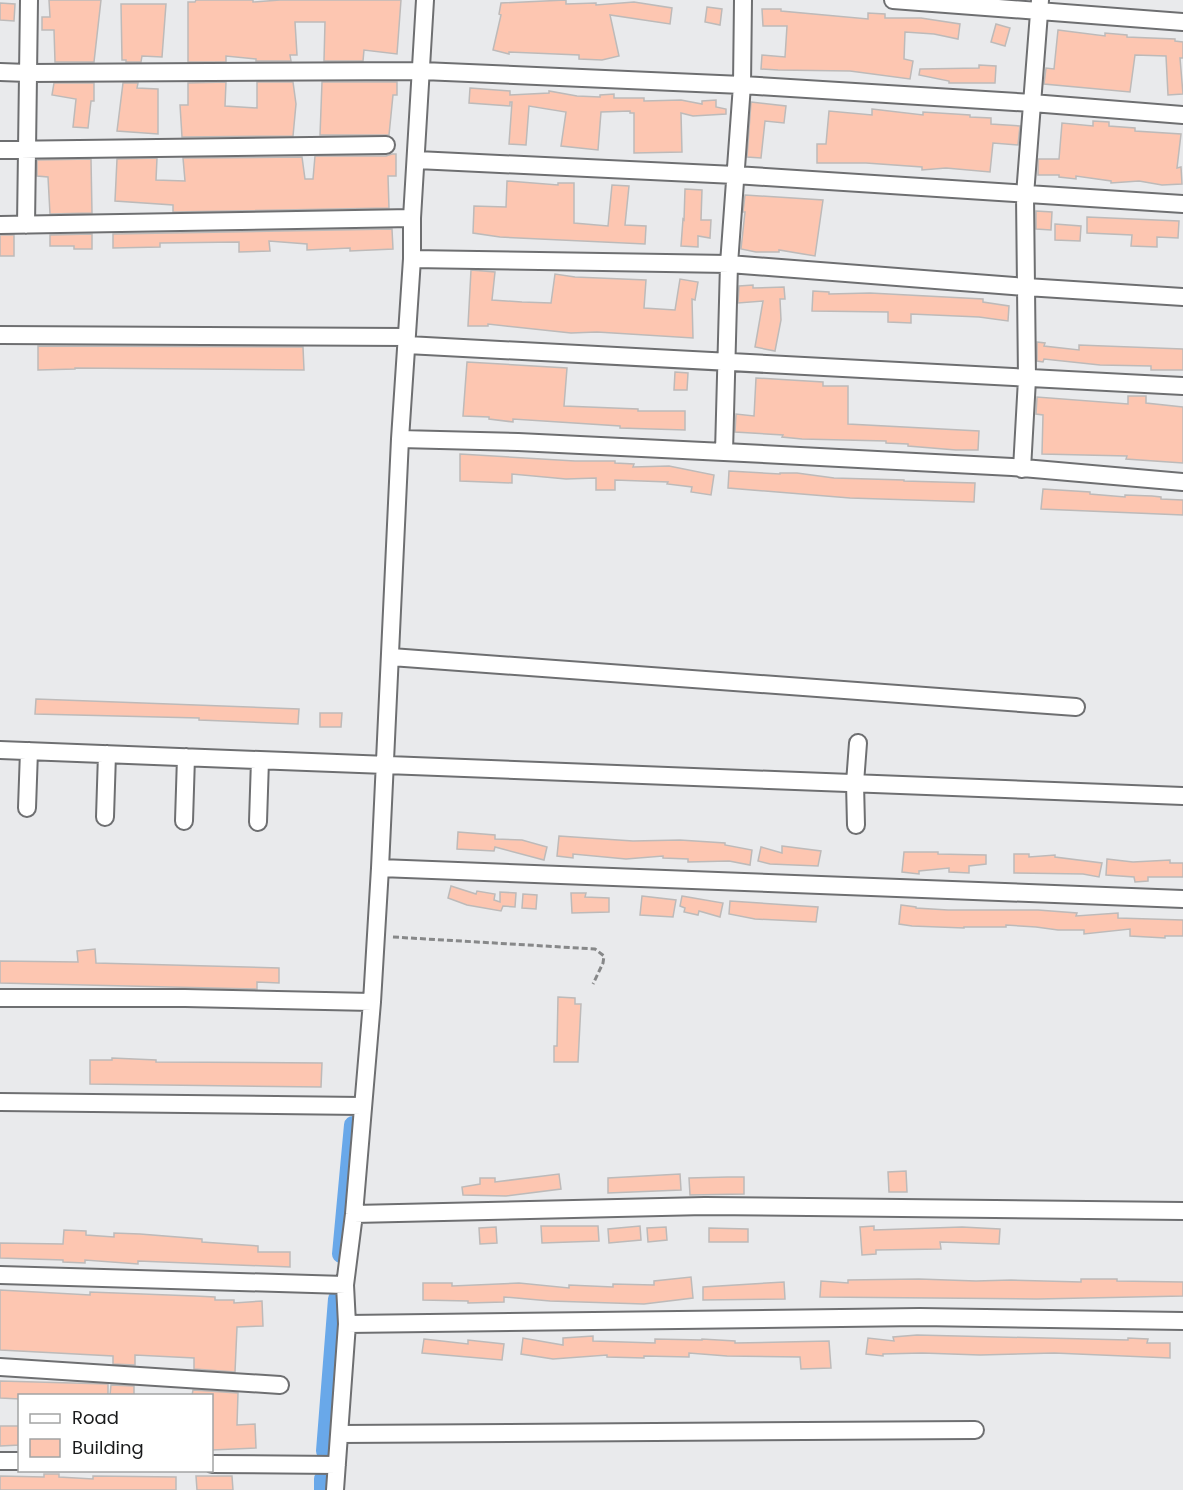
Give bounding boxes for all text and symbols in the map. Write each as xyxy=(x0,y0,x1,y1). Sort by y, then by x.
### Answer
legend xyxy=(18,1394,213,1472)
text: Road xyxy=(72,1405,119,1430)
text: Building xyxy=(72,1435,144,1460)

